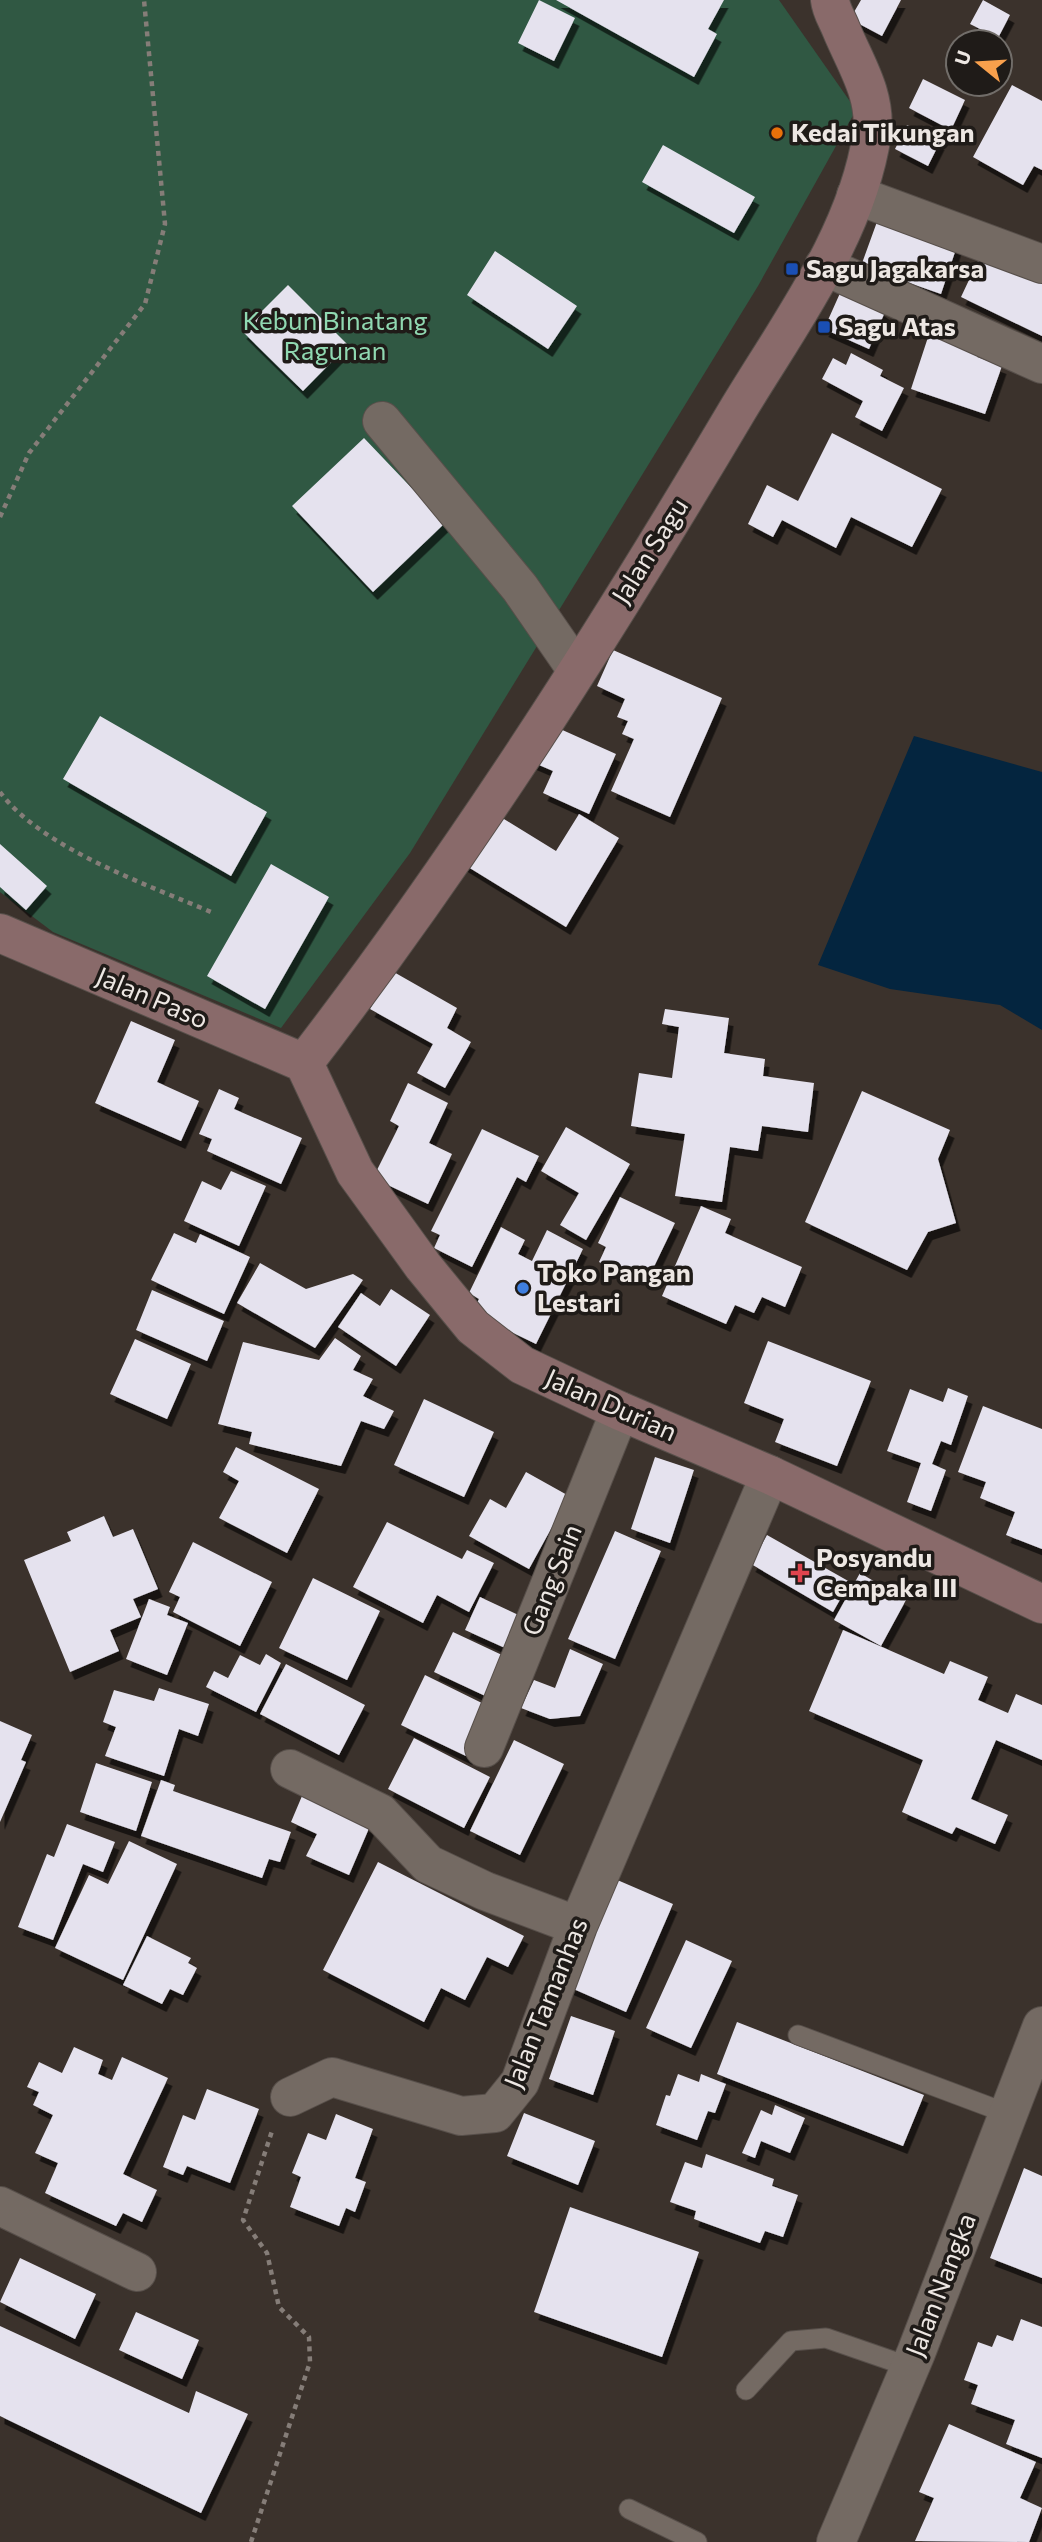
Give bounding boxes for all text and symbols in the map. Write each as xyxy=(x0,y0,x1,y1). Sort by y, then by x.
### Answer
north arrow xyxy=(944,28,1014,98)
text: U xyxy=(949,47,975,68)
place label: Kedai Tikungan xyxy=(791,116,975,147)
marker: Kedai Tikungan xyxy=(769,125,785,141)
place label: Sagu Jagakarsa xyxy=(806,252,984,283)
marker: Sagu Jagakarsa xyxy=(784,261,800,277)
park label: Kebun Binatang Ragunan xyxy=(242,304,428,365)
place label: Sagu Atas xyxy=(838,310,956,341)
marker: Sagu Atas xyxy=(816,319,832,335)
street label: Jalan Sagu xyxy=(604,492,693,609)
street label: Jalan Paso xyxy=(92,959,213,1034)
place label: Toko Pangan Lestari xyxy=(537,1256,691,1317)
marker: Toko Pangan Lestari xyxy=(515,1280,531,1296)
street label: Jalan Durian xyxy=(541,1361,682,1446)
street label: Gang Sain xyxy=(514,1519,587,1640)
place label: Posyandu Cempaka III xyxy=(816,1541,957,1602)
marker: Posyandu Cempaka III xyxy=(790,1563,810,1583)
street label: Jalan Tamanhas xyxy=(496,1913,593,2092)
street label: Jalan Nangka xyxy=(898,2208,981,2361)

